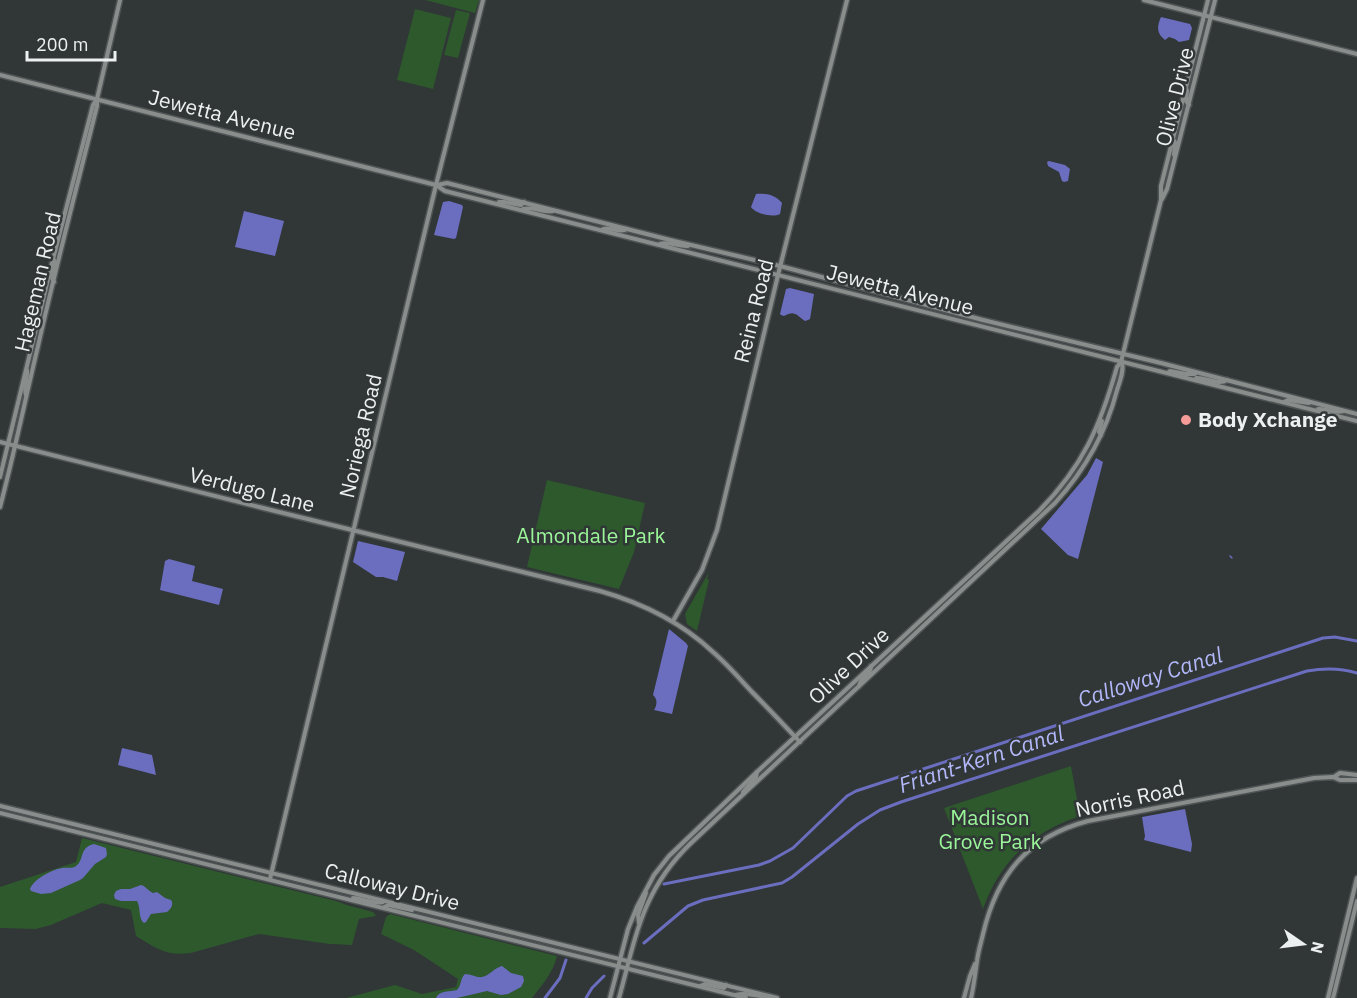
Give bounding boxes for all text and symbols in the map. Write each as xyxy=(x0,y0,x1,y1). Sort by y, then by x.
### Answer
scale bar xyxy=(27,24,116,62)
text: 200 m xyxy=(36,33,88,56)
street label: Olive Drive xyxy=(1148,44,1200,149)
street label: Jewetta Avenue xyxy=(146,82,299,146)
street label: Hageman Road xyxy=(7,209,67,355)
street label: Reina Road xyxy=(727,256,779,366)
street label: Jewetta Avenue xyxy=(824,257,977,321)
street label: Noriega Road xyxy=(332,371,388,501)
place label: Body Xchange xyxy=(1198,405,1338,433)
marker: Body Xchange xyxy=(1179,413,1193,427)
street label: Verdugo Lane xyxy=(187,460,318,518)
park label: Almondale Park xyxy=(516,521,666,549)
street label: Olive Drive xyxy=(802,621,895,710)
water label: Calloway Canal xyxy=(1074,639,1226,714)
water label: Friant-Kern Canal xyxy=(895,718,1067,799)
street label: Norris Road xyxy=(1073,773,1187,823)
park label: Madison Grove Park xyxy=(939,803,1041,855)
street label: Calloway Drive xyxy=(322,856,463,916)
north arrow xyxy=(1273,914,1333,974)
text: N xyxy=(1306,940,1329,956)

